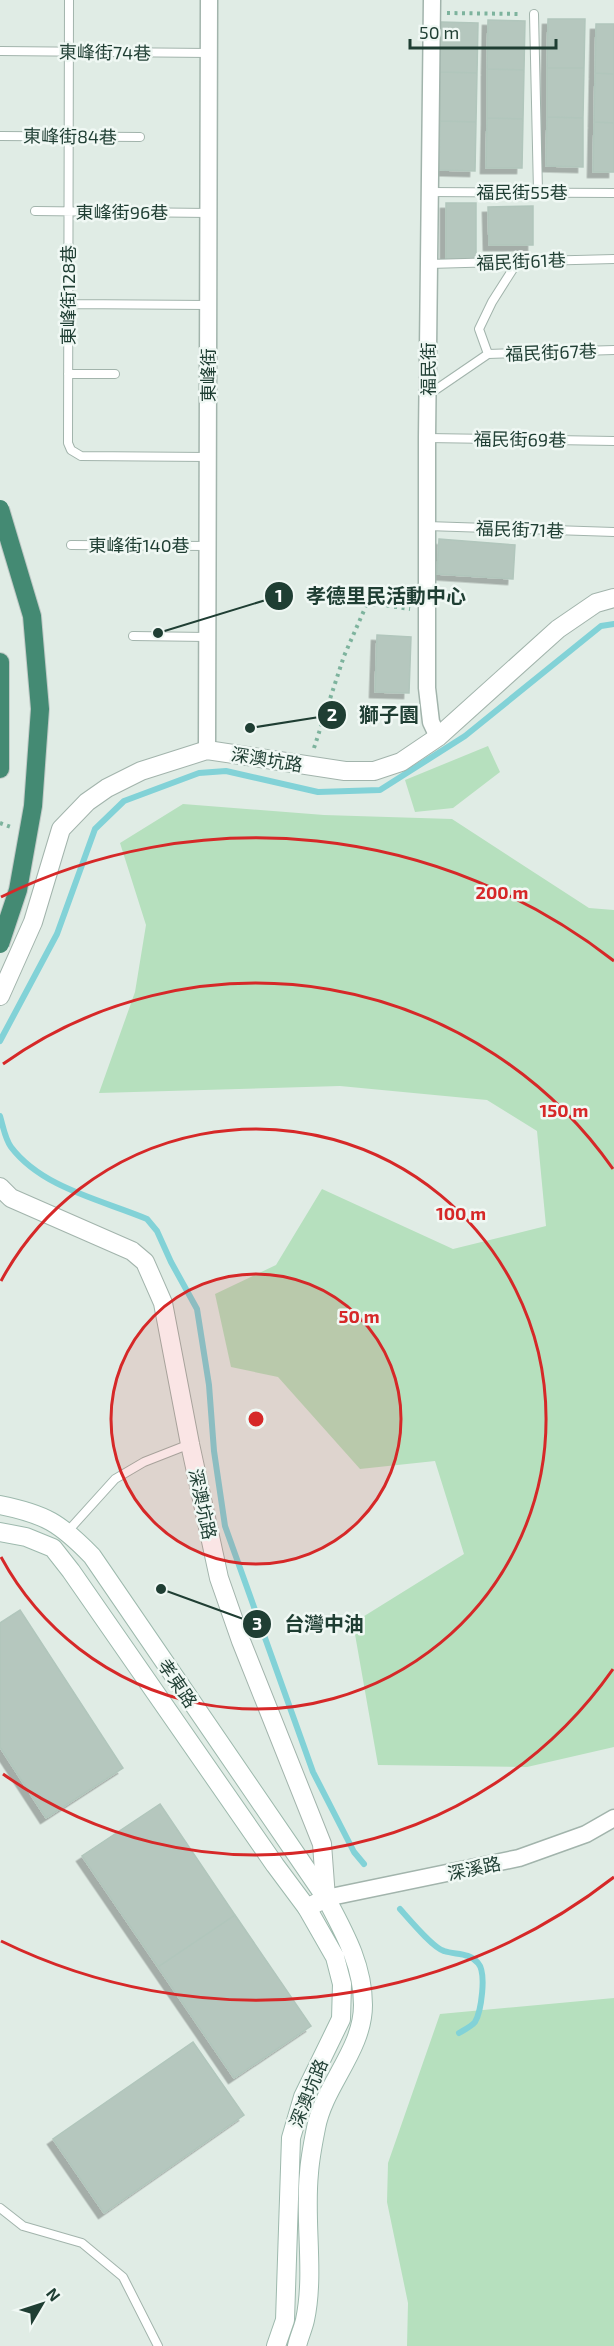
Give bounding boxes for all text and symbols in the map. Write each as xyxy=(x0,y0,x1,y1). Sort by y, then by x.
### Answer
scale bar xyxy=(410,12,556,50)
text: 50 m xyxy=(419,21,459,43)
street label: 東峰街74巷 xyxy=(59,40,151,64)
street label: 東峰街84巷 xyxy=(23,124,117,148)
street label: 福民街55巷 xyxy=(476,181,568,203)
street label: 東峰街96巷 xyxy=(76,201,168,223)
street label: 東峰街128巷 xyxy=(57,245,79,345)
street label: 福民街61巷 xyxy=(476,248,566,274)
street label: 福民街67巷 xyxy=(505,339,597,365)
street label: 福民街 xyxy=(417,342,439,396)
street label: 東峰街 xyxy=(197,348,219,402)
street label: 福民街69巷 xyxy=(474,427,566,451)
street label: 福民街71巷 xyxy=(475,516,565,542)
street label: 東峰街140巷 xyxy=(88,534,190,556)
callout: 孝德里民活動中心 xyxy=(264,577,478,615)
text: 孝德里民活動中心 xyxy=(306,583,466,607)
text: 1 xyxy=(275,584,283,606)
callout: 獅子園 xyxy=(317,696,431,734)
text: 獅子園 xyxy=(359,702,419,726)
text: 2 xyxy=(327,703,337,725)
street label: 深澳坑路 xyxy=(230,743,304,775)
text: 200 m xyxy=(476,881,528,903)
text: 150 m xyxy=(540,1099,588,1121)
text: 100 m xyxy=(436,1202,486,1224)
text: 50 m xyxy=(338,1305,380,1327)
centre of rings xyxy=(246,1409,266,1429)
street label: 深澳坑路 xyxy=(185,1466,221,1542)
callout: 台灣中油 xyxy=(242,1605,376,1643)
text: 台灣中油 xyxy=(284,1611,364,1635)
text: 3 xyxy=(252,1612,262,1634)
street label: 孝東路 xyxy=(154,1654,202,1712)
street label: 深溪路 xyxy=(445,1852,503,1884)
street label: 深澳坑路 xyxy=(284,2056,332,2130)
north arrow xyxy=(12,2274,72,2334)
text: N xyxy=(43,2284,65,2305)

